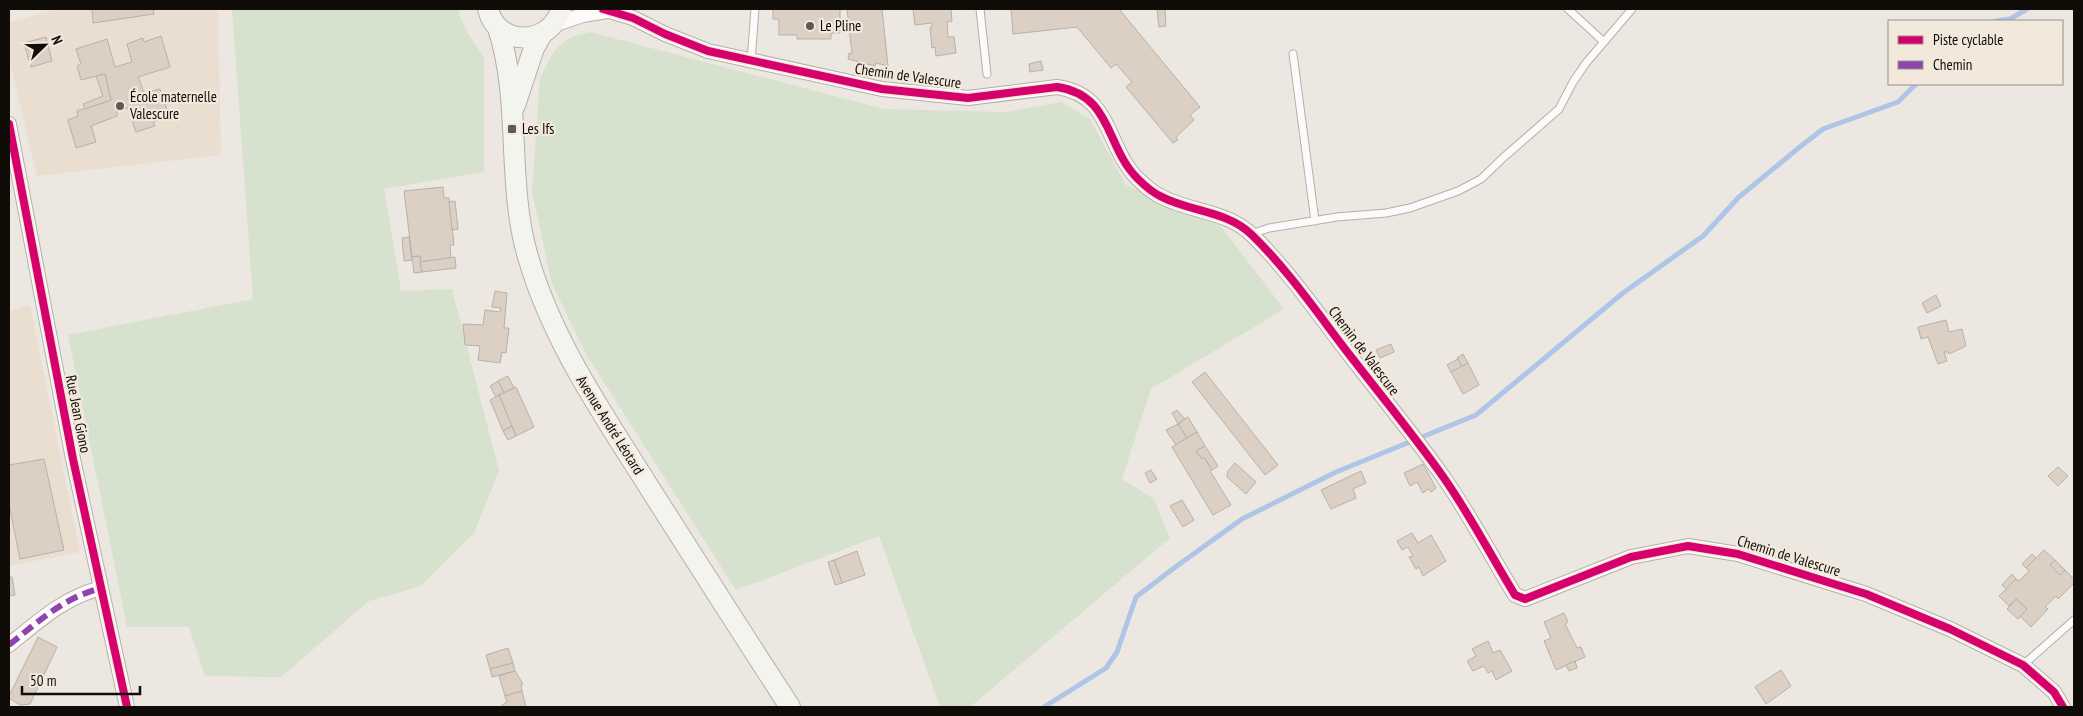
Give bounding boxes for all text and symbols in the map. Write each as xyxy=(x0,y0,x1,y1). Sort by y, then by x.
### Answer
place label: Le Pline xyxy=(820,16,861,35)
north arrow xyxy=(20,20,70,70)
marker: Le Pline xyxy=(804,20,816,32)
legend xyxy=(1888,20,2063,85)
text: Piste cyclable xyxy=(1933,30,2003,49)
text: N xyxy=(47,33,67,47)
text: Chemin xyxy=(1933,55,1972,74)
street label: Chemin de Valescure xyxy=(854,59,962,92)
place label: École maternelle Valescure xyxy=(129,87,217,123)
marker: École maternelle Valescure xyxy=(114,100,126,112)
place label: Les Ifs xyxy=(522,119,554,138)
marker: Les Ifs xyxy=(506,123,518,135)
street label: Chemin de Valescure xyxy=(1325,302,1404,399)
street label: Avenue André Léotard xyxy=(572,372,648,478)
street label: Rue Jean Giono xyxy=(62,373,95,454)
street label: Chemin de Valescure xyxy=(1735,531,1843,580)
scale bar xyxy=(22,664,140,696)
text: 50 m xyxy=(30,671,56,690)

